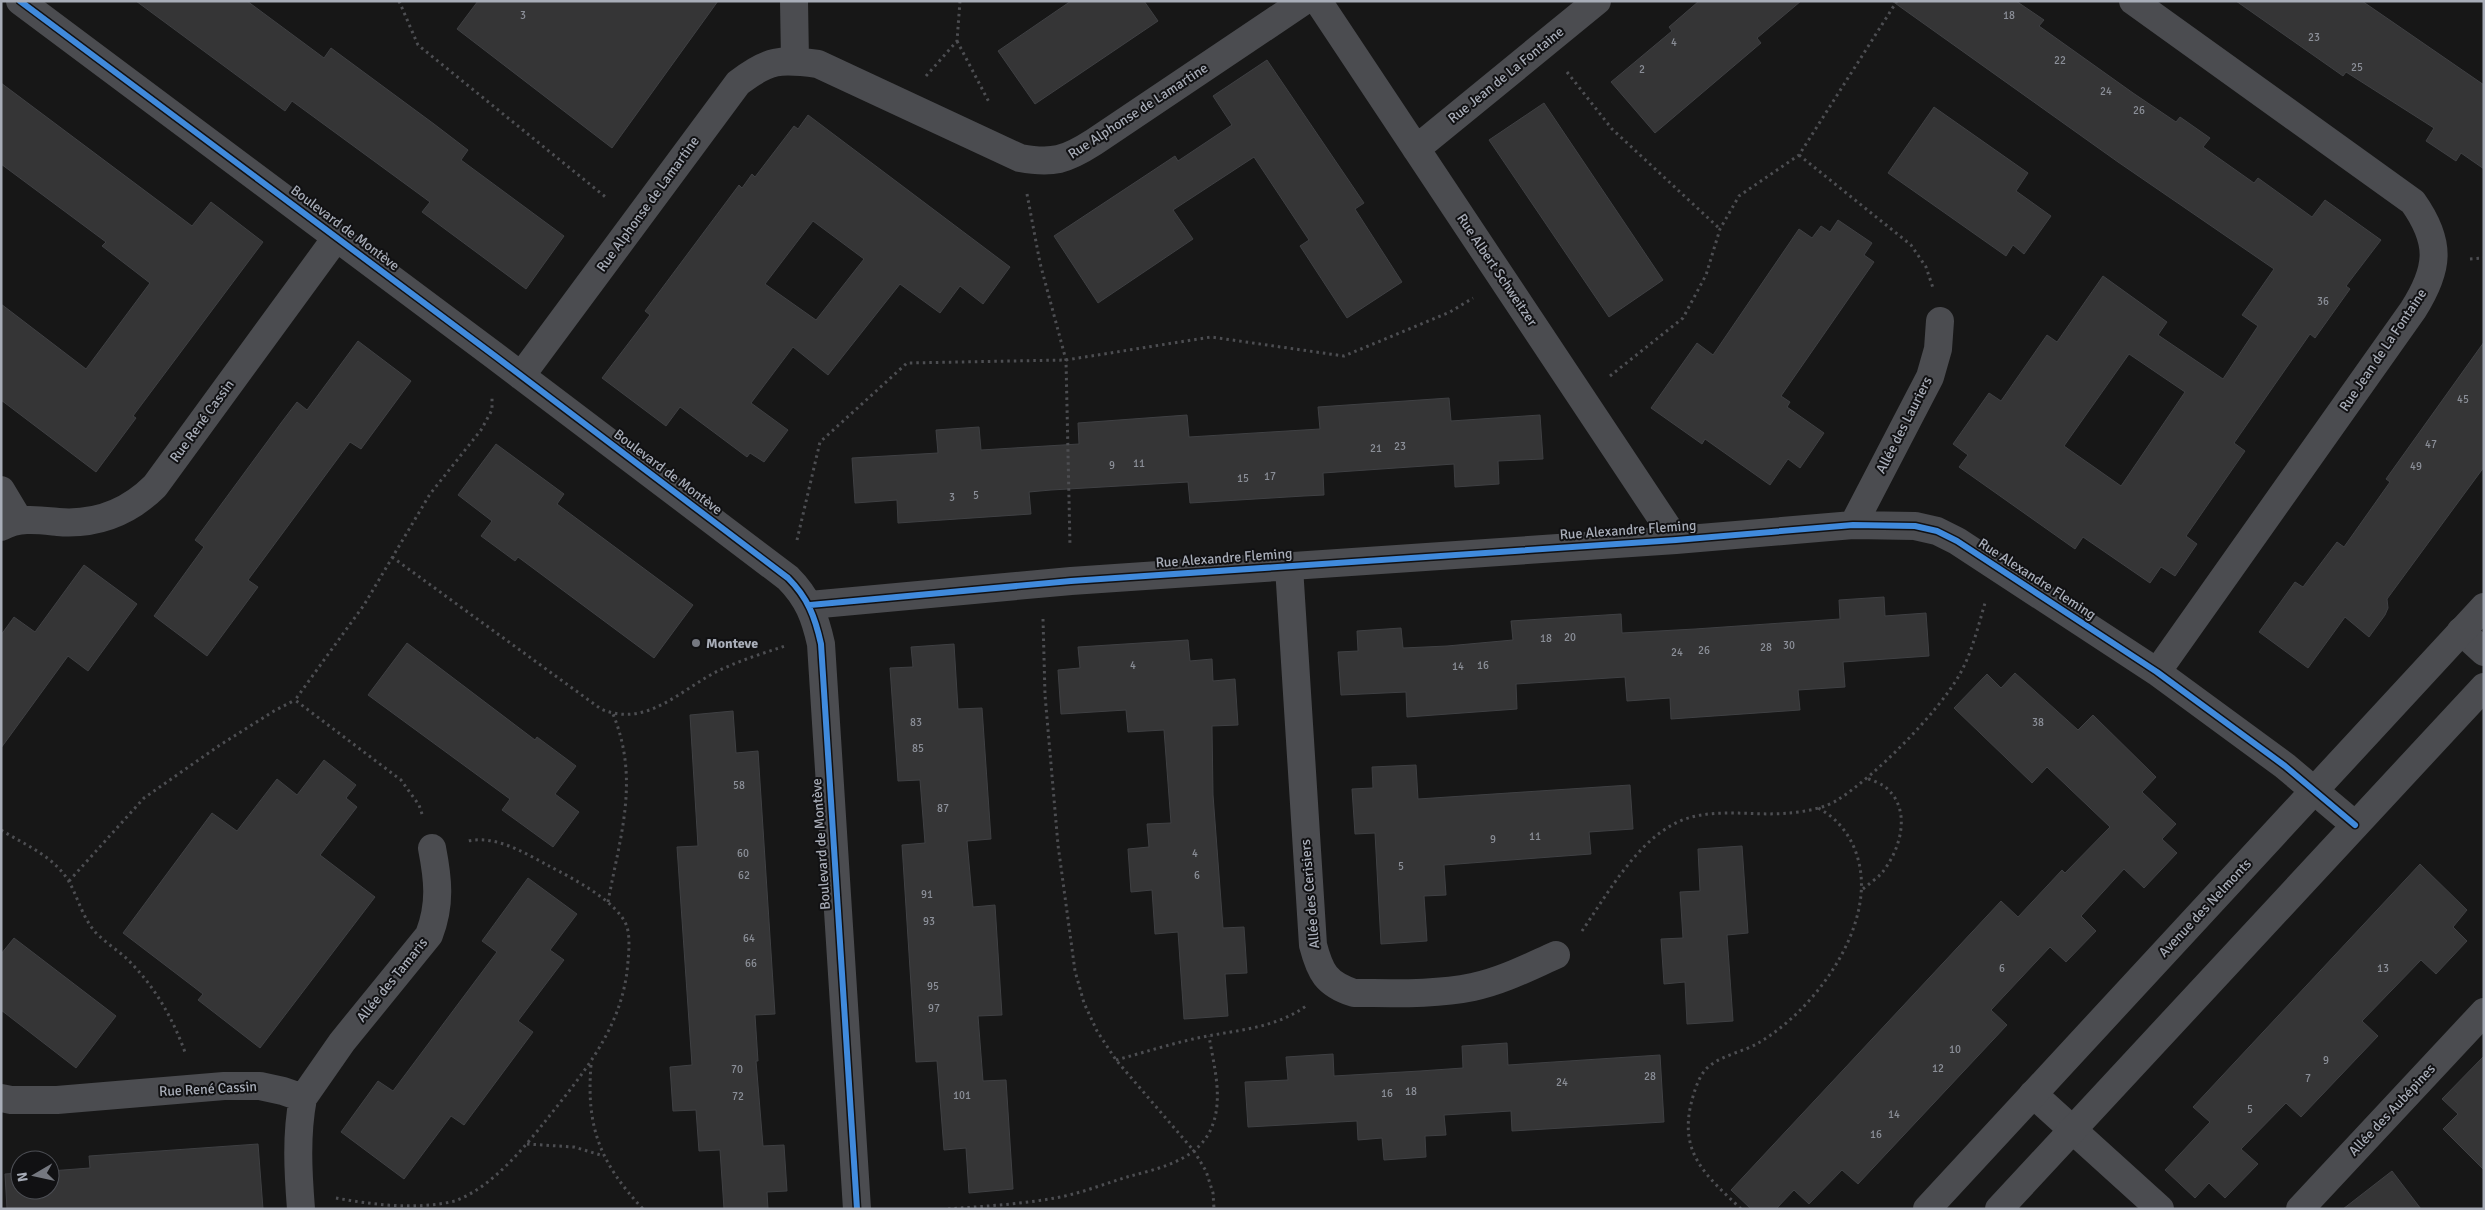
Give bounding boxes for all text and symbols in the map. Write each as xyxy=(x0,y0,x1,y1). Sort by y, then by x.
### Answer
house number: 3 xyxy=(520,9,526,22)
house number: 18 xyxy=(2003,9,2015,22)
street label: Rue Jean de La Fontaine xyxy=(1445,23,1567,127)
house number: 23 xyxy=(2308,31,2320,44)
house number: 4 xyxy=(1671,36,1677,49)
house number: 22 xyxy=(2054,54,2066,67)
street label: Rue Alphonse de Lamartine xyxy=(1065,59,1211,163)
house number: 25 xyxy=(2351,61,2363,74)
house number: 2 xyxy=(1639,63,1645,76)
house number: 24 xyxy=(2100,85,2112,98)
house number: 26 xyxy=(2133,104,2145,117)
street label: Rue Alphonse de Lamartine xyxy=(593,133,703,275)
street label: Boulevard de Montève xyxy=(287,182,403,274)
street label: Rue Albert Schweitzer xyxy=(1453,211,1541,330)
street label: Rue Jean de La Fontaine xyxy=(2336,286,2430,414)
house number: 36 xyxy=(2317,295,2329,308)
street label: Allée des Lauriers xyxy=(1872,374,1936,476)
street label: Rue René Cassin xyxy=(166,376,238,466)
house number: 45 xyxy=(2457,393,2469,406)
street label: Boulevard de Montève xyxy=(610,426,726,518)
house number: 47 xyxy=(2425,438,2437,451)
house number: 23 xyxy=(1394,440,1406,453)
house number: 21 xyxy=(1370,442,1382,455)
house number: 11 xyxy=(1133,457,1145,470)
house number: 9 xyxy=(1109,459,1115,472)
house number: 49 xyxy=(2410,460,2422,473)
house number: 17 xyxy=(1264,470,1276,483)
house number: 15 xyxy=(1237,472,1249,485)
house number: 5 xyxy=(973,489,979,502)
house number: 3 xyxy=(949,491,955,504)
street label: Rue Alexandre Fleming xyxy=(1559,517,1697,543)
street label: Rue Alexandre Fleming xyxy=(1975,535,2099,623)
street label: Rue Alexandre Fleming xyxy=(1155,545,1293,571)
house number: 20 xyxy=(1564,631,1576,644)
house number: 18 xyxy=(1540,632,1552,645)
place label: Monteve xyxy=(706,635,758,652)
marker: Monteve xyxy=(690,637,702,649)
house number: 30 xyxy=(1783,639,1795,652)
house number: 28 xyxy=(1760,641,1772,654)
house number: 26 xyxy=(1698,644,1710,657)
house number: 24 xyxy=(1671,646,1683,659)
house number: 4 xyxy=(1130,659,1136,672)
house number: 16 xyxy=(1477,659,1489,672)
house number: 14 xyxy=(1452,660,1464,673)
house number: 83 xyxy=(910,716,922,729)
house number: 38 xyxy=(2032,716,2044,729)
house number: 85 xyxy=(912,742,924,755)
street label: Boulevard de Montève xyxy=(808,778,834,910)
house number: 58 xyxy=(733,779,745,792)
house number: 87 xyxy=(937,802,949,815)
house number: 11 xyxy=(1529,830,1541,843)
house number: 9 xyxy=(1490,833,1496,846)
street label: Allée des Cerisiers xyxy=(1297,839,1323,949)
house number: 60 xyxy=(737,847,749,860)
house number: 4 xyxy=(1192,847,1198,860)
street label: Avenue des Nelmonts xyxy=(2155,855,2255,961)
house number: 5 xyxy=(1398,860,1404,873)
house number: 62 xyxy=(738,869,750,882)
house number: 6 xyxy=(1194,869,1200,882)
house number: 91 xyxy=(921,888,933,901)
house number: 93 xyxy=(923,915,935,928)
house number: 64 xyxy=(743,932,755,945)
street label: Allée des Tamaris xyxy=(353,934,431,1026)
house number: 66 xyxy=(745,957,757,970)
house number: 6 xyxy=(1999,962,2005,975)
house number: 13 xyxy=(2377,962,2389,975)
house number: 95 xyxy=(927,980,939,993)
house number: 97 xyxy=(928,1002,940,1015)
house number: 10 xyxy=(1949,1043,1961,1056)
house number: 9 xyxy=(2323,1054,2329,1067)
street label: Allée des Aubépines xyxy=(2345,1060,2439,1160)
house number: 12 xyxy=(1932,1062,1944,1075)
house number: 70 xyxy=(731,1063,743,1076)
house number: 28 xyxy=(1644,1070,1656,1083)
house number: 7 xyxy=(2305,1072,2311,1085)
house number: 24 xyxy=(1556,1076,1568,1089)
street label: Rue René Cassin xyxy=(159,1078,257,1100)
house number: 18 xyxy=(1405,1085,1417,1098)
house number: 16 xyxy=(1381,1087,1393,1100)
house number: 101 xyxy=(953,1089,971,1102)
house number: 72 xyxy=(732,1090,744,1103)
house number: 5 xyxy=(2247,1103,2253,1116)
house number: 14 xyxy=(1888,1108,1900,1121)
house number: 16 xyxy=(1870,1128,1882,1141)
north arrow xyxy=(10,1150,60,1200)
text: N xyxy=(13,1171,32,1183)

